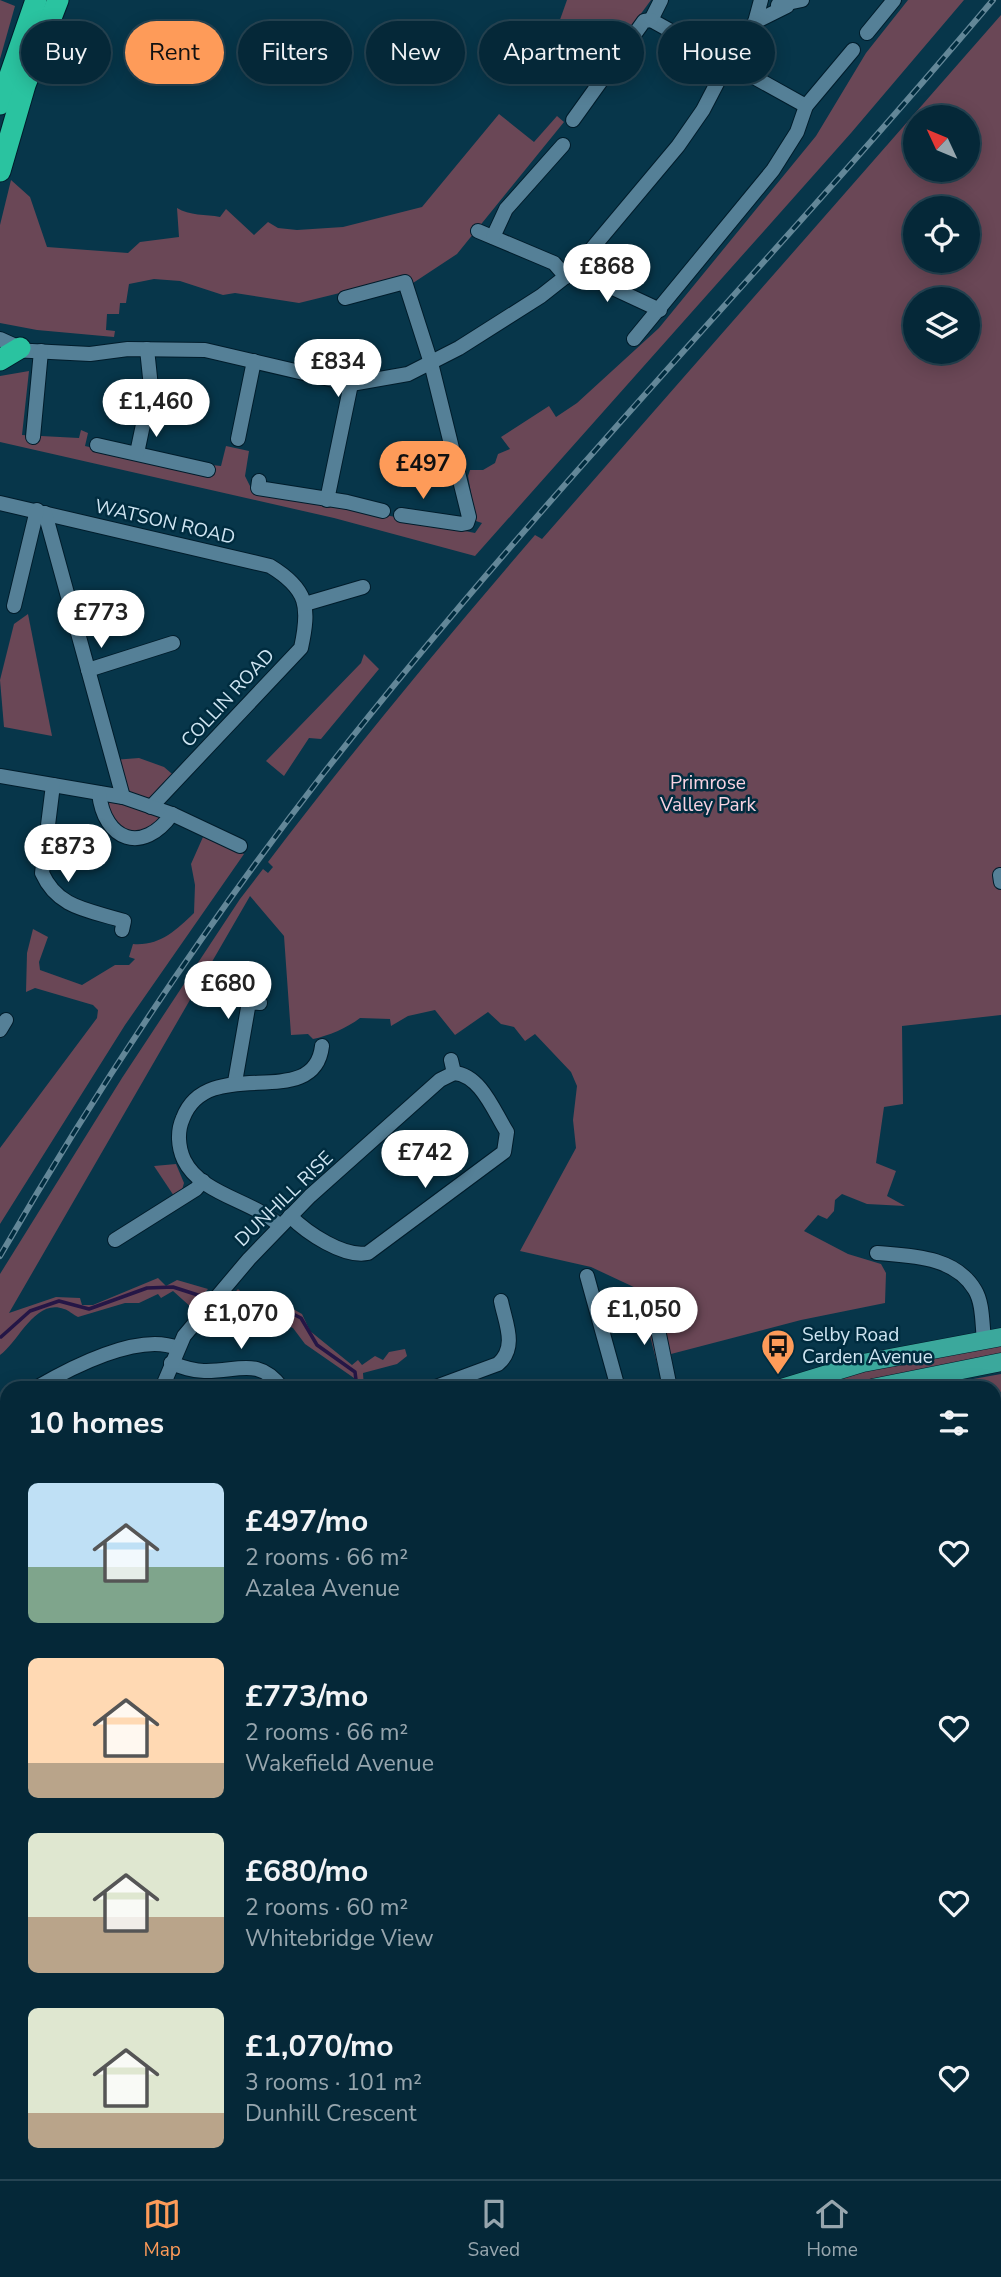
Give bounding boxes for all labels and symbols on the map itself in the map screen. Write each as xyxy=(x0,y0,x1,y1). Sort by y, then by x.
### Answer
north arrow xyxy=(903,105,980,182)
pin: £868 xyxy=(566,244,648,304)
pin: £834 xyxy=(297,340,379,399)
pin: £1,460 xyxy=(99,380,213,439)
pin: £497 xyxy=(382,442,464,501)
street label: WATSON ROAD xyxy=(92,493,238,551)
pin: £773 xyxy=(60,590,142,650)
street label: COLLIN ROAD xyxy=(175,643,281,753)
park label: Primrose Valley Park xyxy=(659,770,756,818)
pin: £873 xyxy=(27,824,109,884)
pin: £680 xyxy=(187,962,269,1021)
pin: £742 xyxy=(384,1130,466,1190)
street label: DUNHILL RISE xyxy=(229,1145,339,1253)
pin: £1,050 xyxy=(587,1288,701,1347)
pin: £1,070 xyxy=(184,1292,298,1351)
place label: Selby Road Carden Avenue xyxy=(802,1322,933,1370)
bus stop icon: Selby Road Carden Avenue xyxy=(759,1327,797,1376)

